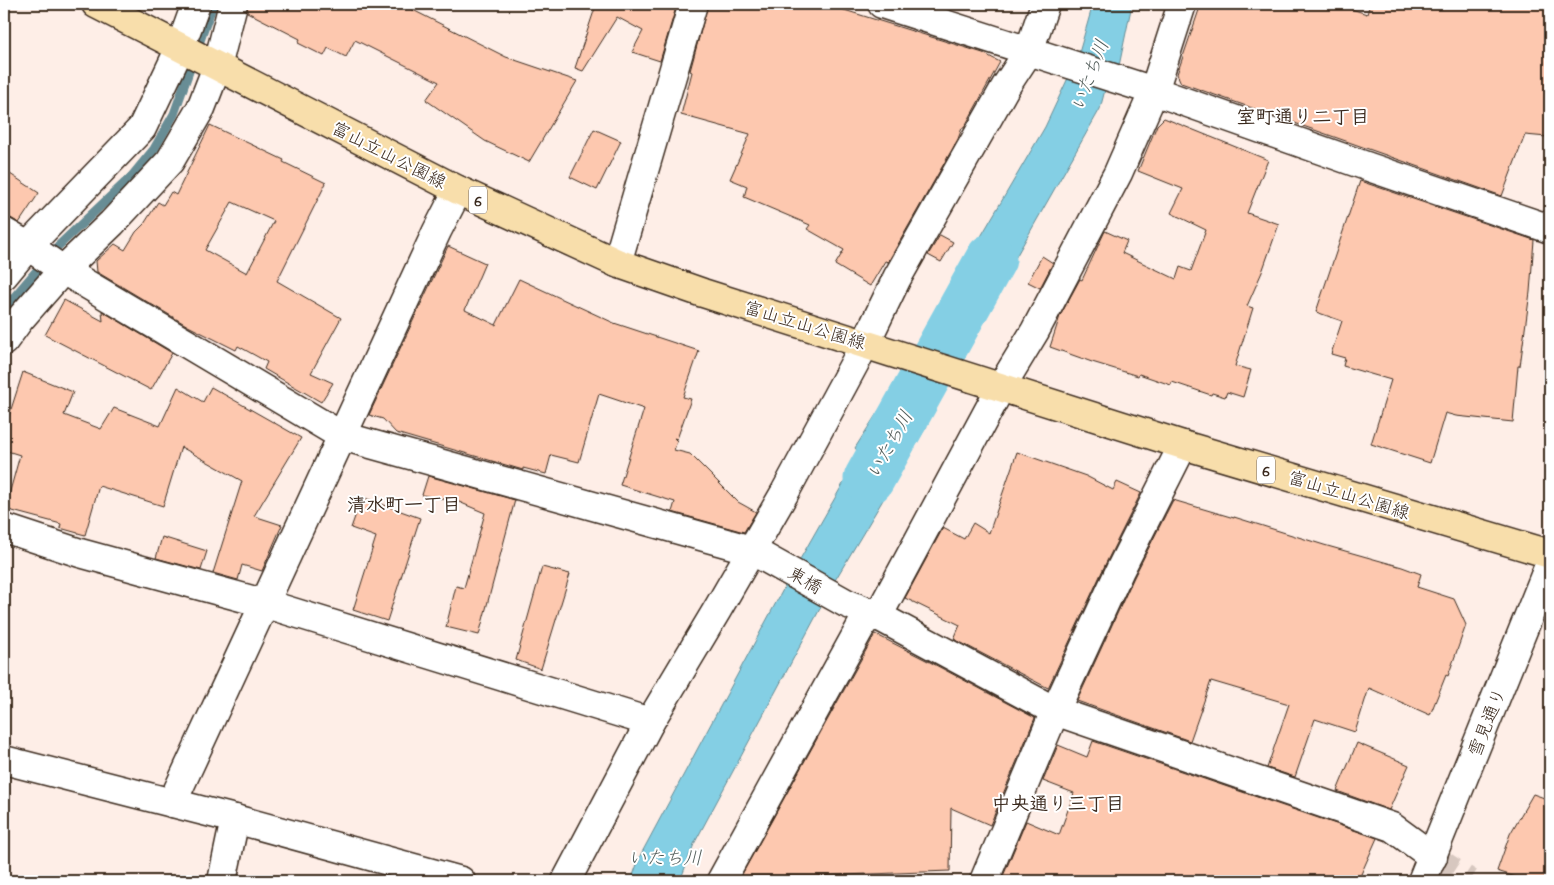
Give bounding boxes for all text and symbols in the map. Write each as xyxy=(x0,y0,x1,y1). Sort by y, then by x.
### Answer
water label: いたち川 xyxy=(1065,36,1117,116)
district label: 室町通り二丁目 xyxy=(1236,105,1370,132)
street label: 富山立山公園線 xyxy=(326,117,450,197)
road number: 6 xyxy=(469,186,487,214)
street label: 富山立山公園線 xyxy=(740,296,868,358)
water label: いたち川 xyxy=(861,406,921,484)
road number: 6 xyxy=(1257,456,1275,484)
street label: 富山立山公園線 xyxy=(1284,466,1412,528)
district label: 清水町一丁目 xyxy=(347,493,461,520)
street label: 東橋 xyxy=(782,561,826,602)
street label: 雪見通り xyxy=(1463,685,1514,761)
district label: 中央通り三丁目 xyxy=(991,792,1125,819)
water label: いたち川 xyxy=(628,846,702,873)

